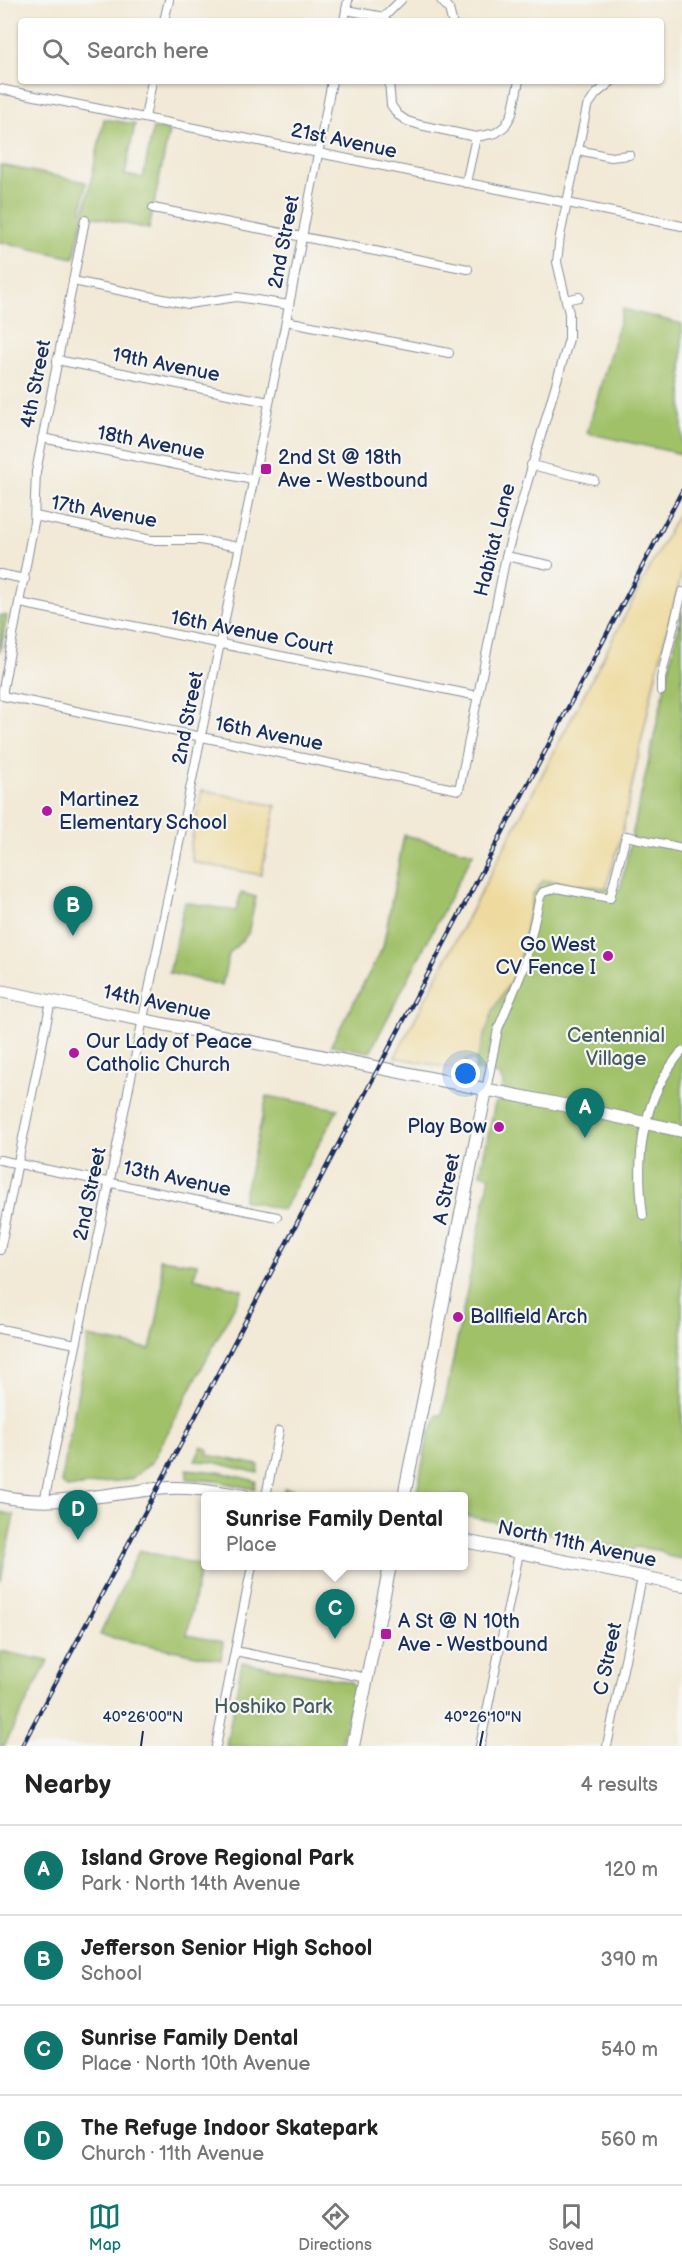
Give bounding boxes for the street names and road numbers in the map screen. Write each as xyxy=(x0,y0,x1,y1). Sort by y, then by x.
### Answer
street label: 21st Avenue xyxy=(289,118,399,164)
street label: 2nd Street xyxy=(263,193,305,291)
street label: 4th Street xyxy=(16,338,56,430)
street label: 19th Avenue xyxy=(110,343,222,387)
street label: 18th Avenue xyxy=(95,421,207,465)
street label: Habitat Lane xyxy=(469,481,521,599)
street label: 17th Avenue xyxy=(49,491,159,533)
street label: 16th Avenue Court xyxy=(169,605,335,661)
street label: 2nd Street xyxy=(167,669,209,767)
street label: 16th Avenue xyxy=(213,712,325,756)
street label: 14th Avenue xyxy=(101,980,213,1026)
street label: 2nd Street xyxy=(68,1145,112,1243)
street label: A Street xyxy=(428,1151,466,1227)
street label: 13th Avenue xyxy=(121,1156,233,1202)
street label: North 11th Avenue xyxy=(495,1515,659,1573)
street label: C Street xyxy=(589,1620,627,1698)

